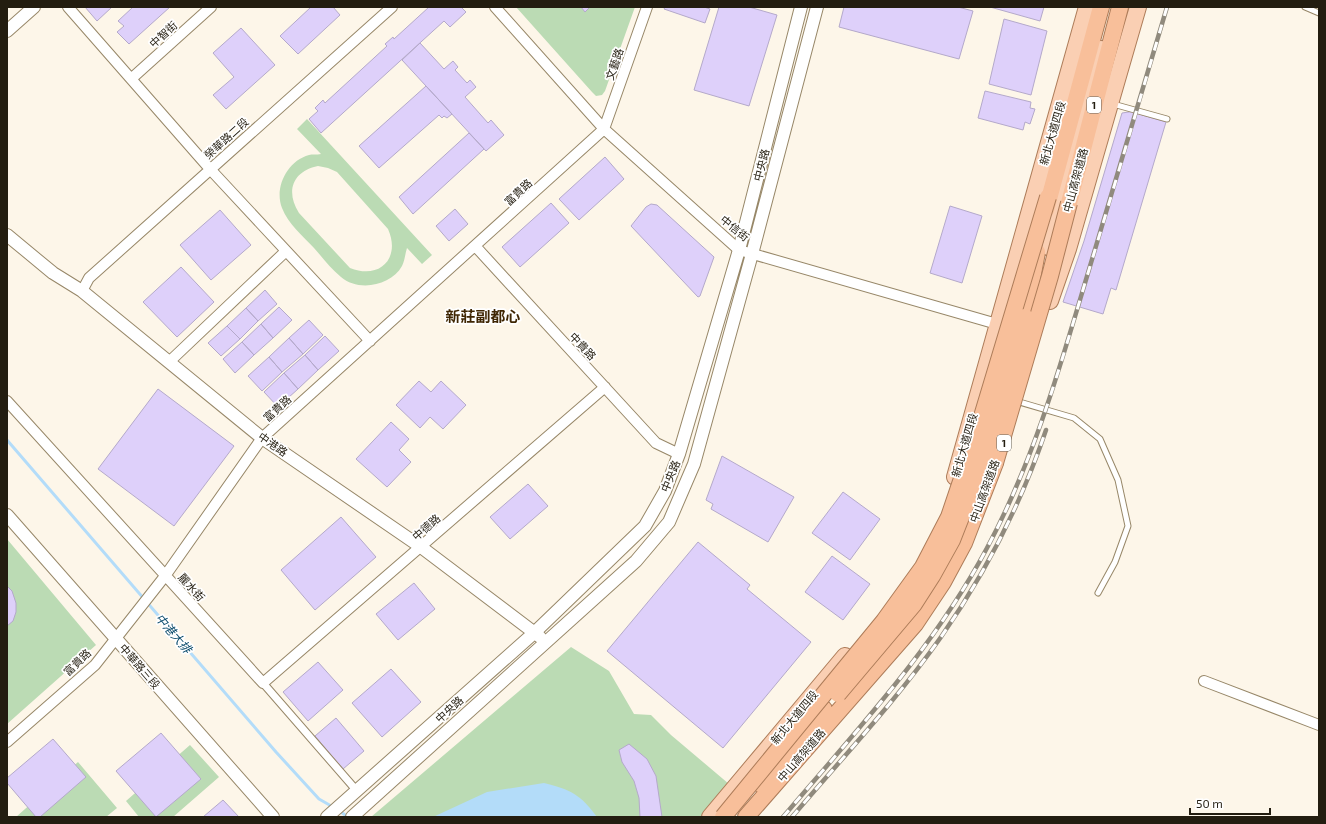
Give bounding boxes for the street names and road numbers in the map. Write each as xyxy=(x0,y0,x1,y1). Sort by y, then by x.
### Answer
street label: 中智街 xyxy=(146,18,180,50)
street label: 文藝路 xyxy=(602,46,626,82)
road number: 1 xyxy=(1087,97,1101,113)
street label: 新北大道四段 xyxy=(1037,99,1067,167)
street label: 榮華路二段 xyxy=(201,115,251,161)
street label: 中山高架道路 xyxy=(1060,146,1090,214)
street label: 中央路 xyxy=(751,147,771,183)
street label: 富貴路 xyxy=(501,176,535,208)
street label: 中信街 xyxy=(718,213,752,243)
street label: 中貴路 xyxy=(567,329,599,363)
street label: 富貴路 xyxy=(260,392,294,424)
street label: 新北大道四段 xyxy=(949,411,979,479)
street label: 中港路 xyxy=(256,429,290,459)
road number: 1 xyxy=(997,435,1011,451)
street label: 中央路 xyxy=(658,458,682,494)
street label: 中山高架道路 xyxy=(967,458,1001,524)
street label: 中德路 xyxy=(409,511,443,543)
street label: 麗水街 xyxy=(176,570,208,604)
street label: 中華路三段 xyxy=(117,641,163,691)
street label: 富貴路 xyxy=(61,646,93,678)
street label: 新北大道四段 xyxy=(768,688,820,746)
street label: 中央路 xyxy=(432,693,466,725)
street label: 中山高架道路 xyxy=(774,726,828,784)

